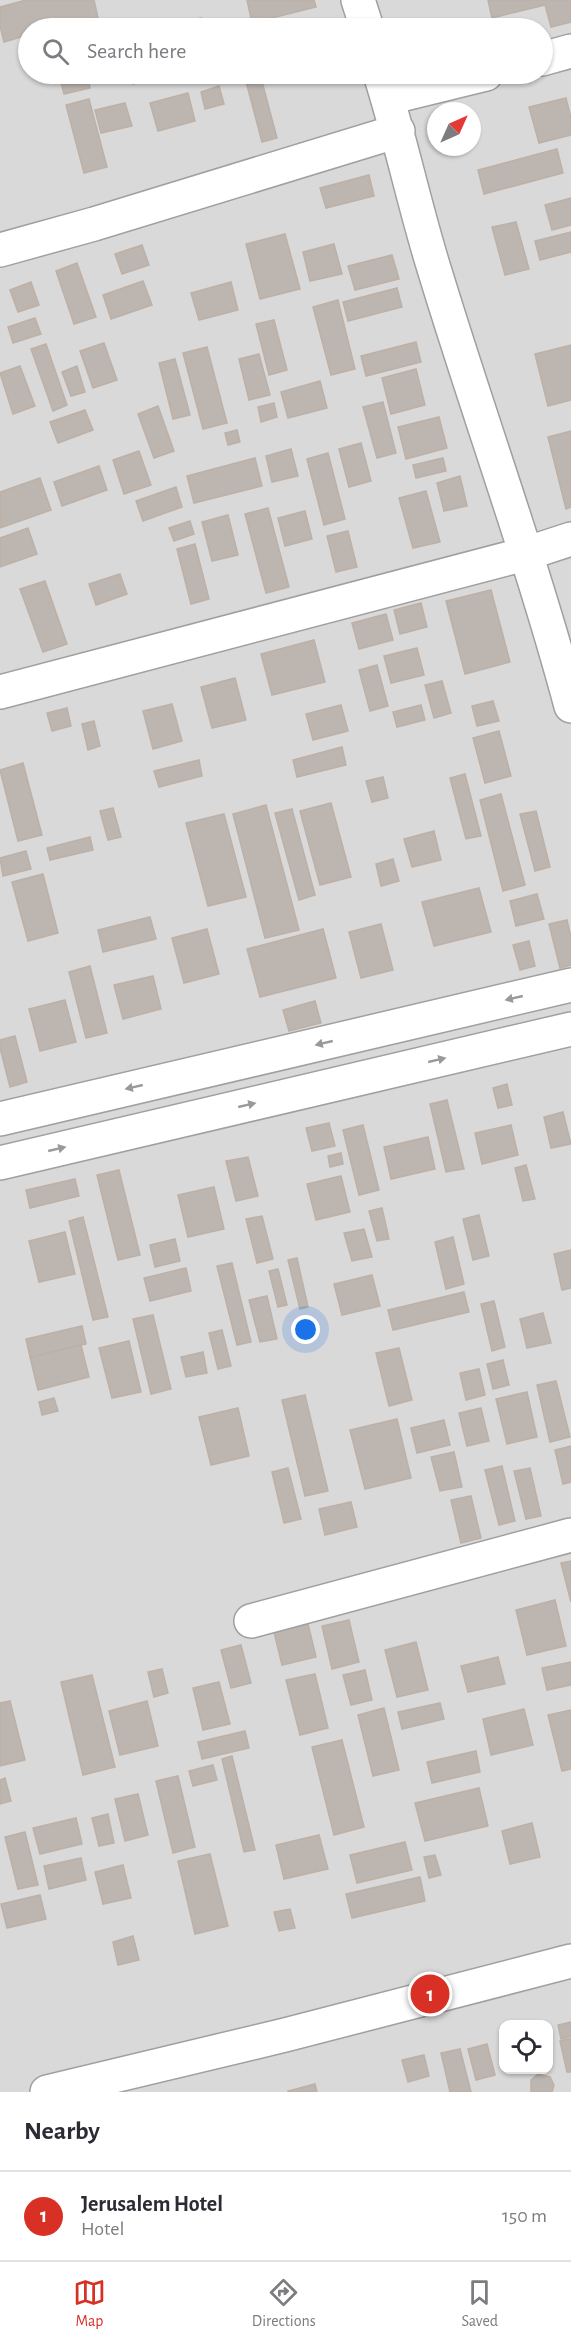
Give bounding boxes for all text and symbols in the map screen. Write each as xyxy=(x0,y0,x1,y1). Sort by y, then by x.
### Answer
search box xyxy=(18,18,553,84)
icon: search xyxy=(39,35,72,68)
text: Search here xyxy=(87,40,186,62)
north arrow xyxy=(427,102,481,156)
one-way arrow xyxy=(505,994,523,1004)
one-way arrow xyxy=(315,1038,333,1048)
one-way arrow xyxy=(427,1055,446,1065)
one-way arrow xyxy=(125,1083,144,1093)
one-way arrow xyxy=(238,1099,256,1109)
one-way arrow xyxy=(48,1144,66,1154)
your location xyxy=(291,1315,320,1344)
pin: 1 xyxy=(410,1972,450,2016)
map controls xyxy=(499,2020,553,2074)
button: locate xyxy=(499,2020,553,2074)
text: Nearby xyxy=(24,2118,100,2144)
text: Jerusalem Hotel xyxy=(81,2193,223,2215)
text: 1 xyxy=(40,2206,47,2226)
text: 150 m xyxy=(502,2206,547,2226)
text: Hotel xyxy=(81,2219,124,2239)
tab: Map xyxy=(73,2276,106,2331)
tab: Directions xyxy=(252,2276,316,2331)
tab: Saved xyxy=(461,2276,498,2331)

